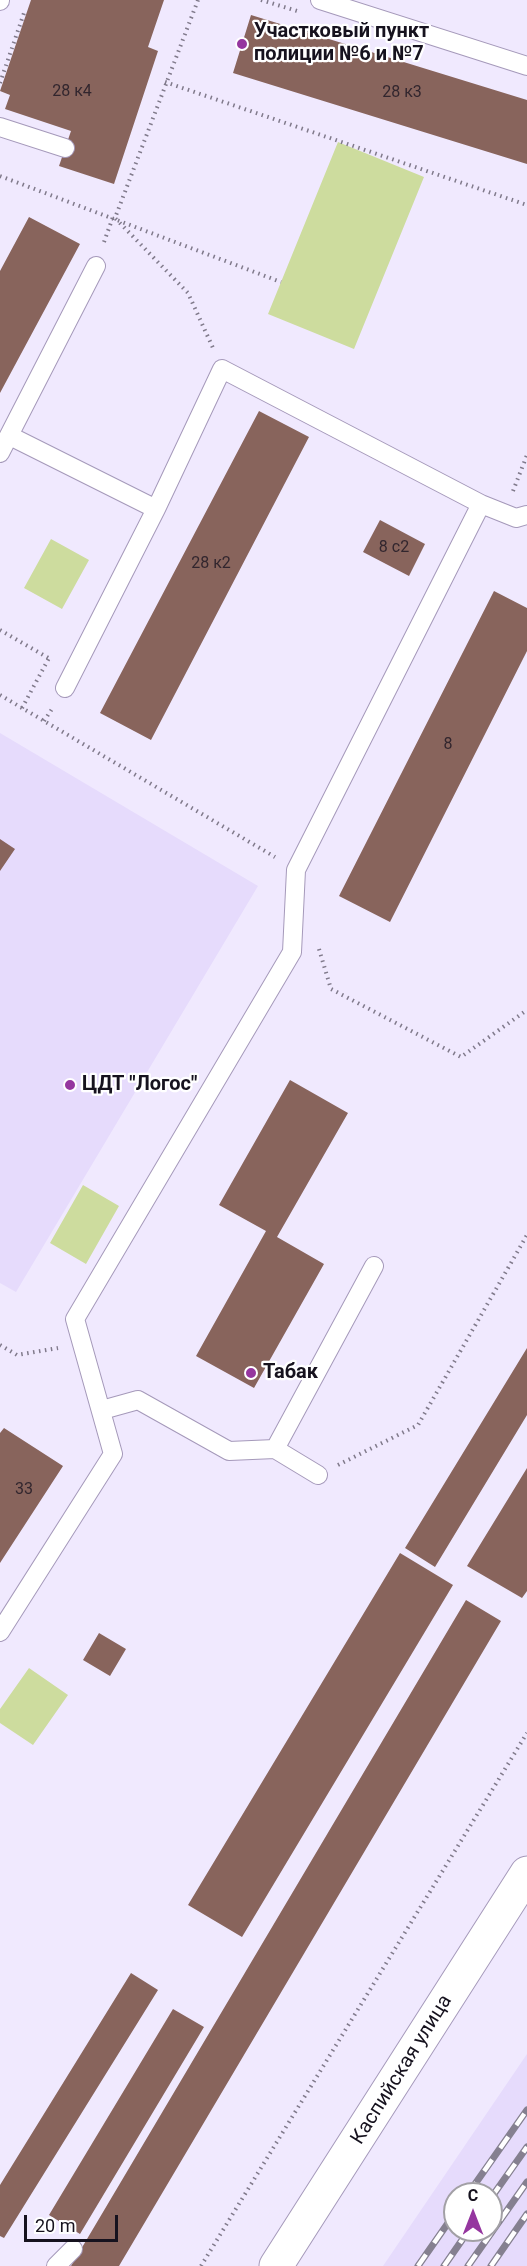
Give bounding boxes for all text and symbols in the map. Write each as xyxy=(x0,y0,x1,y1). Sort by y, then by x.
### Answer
place label: Участковый пункт полиции №6 и №7 xyxy=(254,20,429,67)
marker: Участковый пункт полиции №6 и №7 xyxy=(235,37,249,51)
house number: 28 к4 xyxy=(52,82,92,102)
house number: 28 к3 xyxy=(382,83,422,103)
house number: 8 с2 xyxy=(379,538,409,558)
house number: 28 к2 xyxy=(191,554,231,574)
house number: 8 xyxy=(444,735,452,755)
place label: ЦДТ "Логос" xyxy=(82,1073,197,1097)
marker: ЦДТ "Логос" xyxy=(63,1078,77,1092)
place label: Табак xyxy=(263,1361,318,1385)
marker: Табак xyxy=(244,1366,258,1380)
house number: 33 xyxy=(15,1480,33,1500)
street label: Каспийская улица xyxy=(346,1991,458,2149)
north arrow xyxy=(443,2182,503,2242)
text: С xyxy=(468,2186,478,2205)
scale bar xyxy=(27,2203,122,2241)
text: 20 m xyxy=(35,2215,75,2236)

